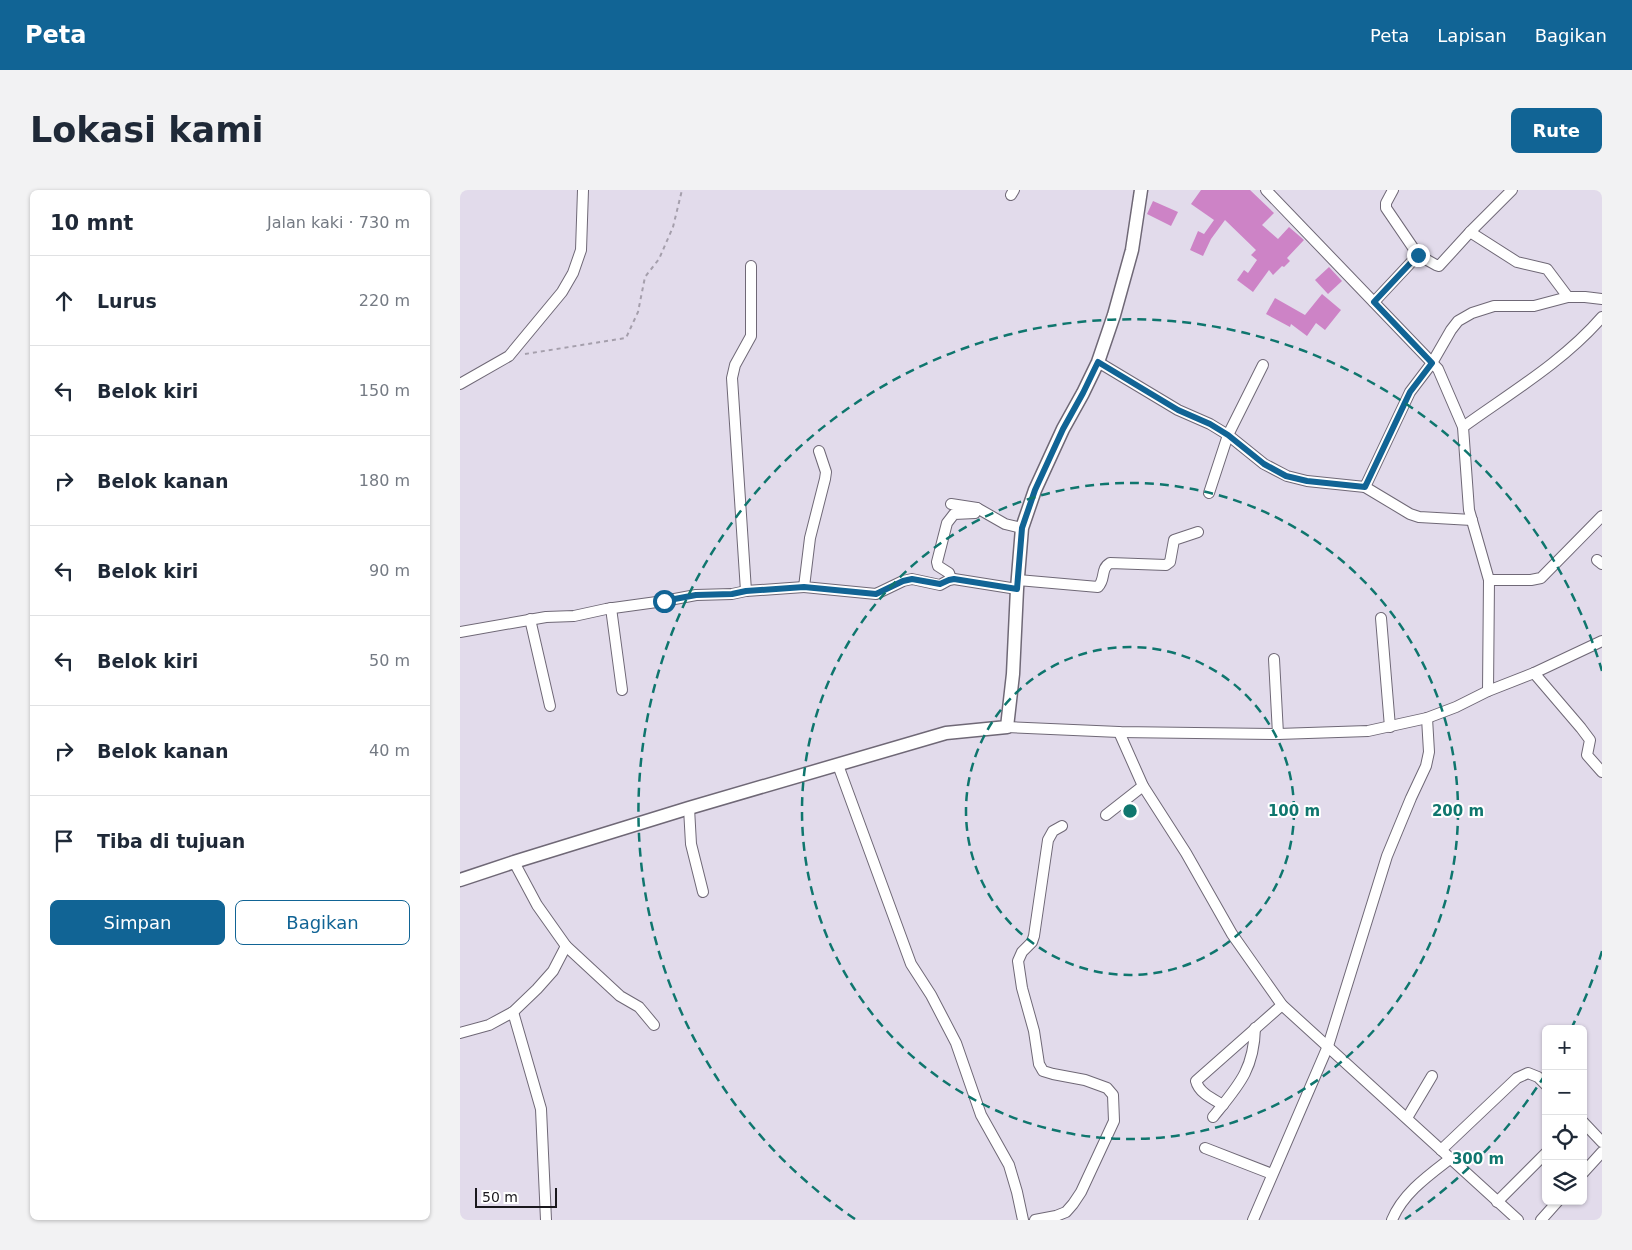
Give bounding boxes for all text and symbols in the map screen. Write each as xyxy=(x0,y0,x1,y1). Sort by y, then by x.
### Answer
text: Peta xyxy=(25,21,87,49)
text: Peta xyxy=(1370,25,1409,46)
text: Lapisan xyxy=(1437,25,1507,46)
text: Bagikan xyxy=(1535,25,1607,46)
button: Rute xyxy=(1511,108,1602,153)
text: Lokasi kami xyxy=(30,110,264,150)
text: 10 mnt xyxy=(50,211,133,235)
text: Jalan kaki · 730 m xyxy=(267,213,410,232)
route end xyxy=(1407,244,1430,267)
icon: ahead xyxy=(50,287,78,315)
text: Lurus xyxy=(97,290,157,312)
text: 220 m xyxy=(359,291,410,310)
icon: left xyxy=(50,377,78,405)
text: Belok kiri xyxy=(97,380,198,402)
text: 150 m xyxy=(359,381,410,400)
icon: right xyxy=(50,467,78,495)
text: Belok kanan xyxy=(97,470,229,492)
text: 180 m xyxy=(359,471,410,490)
icon: left xyxy=(50,557,78,585)
text: Belok kiri xyxy=(97,560,198,582)
text: 90 m xyxy=(369,561,410,580)
route start xyxy=(653,590,676,613)
icon: left xyxy=(50,647,78,675)
text: Belok kiri xyxy=(97,650,198,672)
text: 50 m xyxy=(369,651,410,670)
icon: right xyxy=(50,737,78,765)
text: Belok kanan xyxy=(97,740,229,762)
text: 40 m xyxy=(369,741,410,760)
centre of rings xyxy=(1121,802,1139,820)
text: 100 m xyxy=(1268,802,1320,820)
text: 200 m xyxy=(1432,802,1484,820)
icon: arrive xyxy=(50,827,78,855)
text: Tiba di tujuan xyxy=(97,830,245,852)
button: Simpan xyxy=(50,900,225,945)
button: Bagikan xyxy=(235,900,410,945)
map controls xyxy=(1542,1025,1587,1205)
button: + xyxy=(1542,1025,1587,1070)
button: − xyxy=(1542,1070,1587,1115)
button: locate xyxy=(1542,1115,1587,1160)
text: 300 m xyxy=(1452,1150,1504,1168)
button: layers xyxy=(1542,1160,1587,1205)
scale bar xyxy=(475,1185,558,1208)
text: 50 m xyxy=(482,1189,518,1205)

